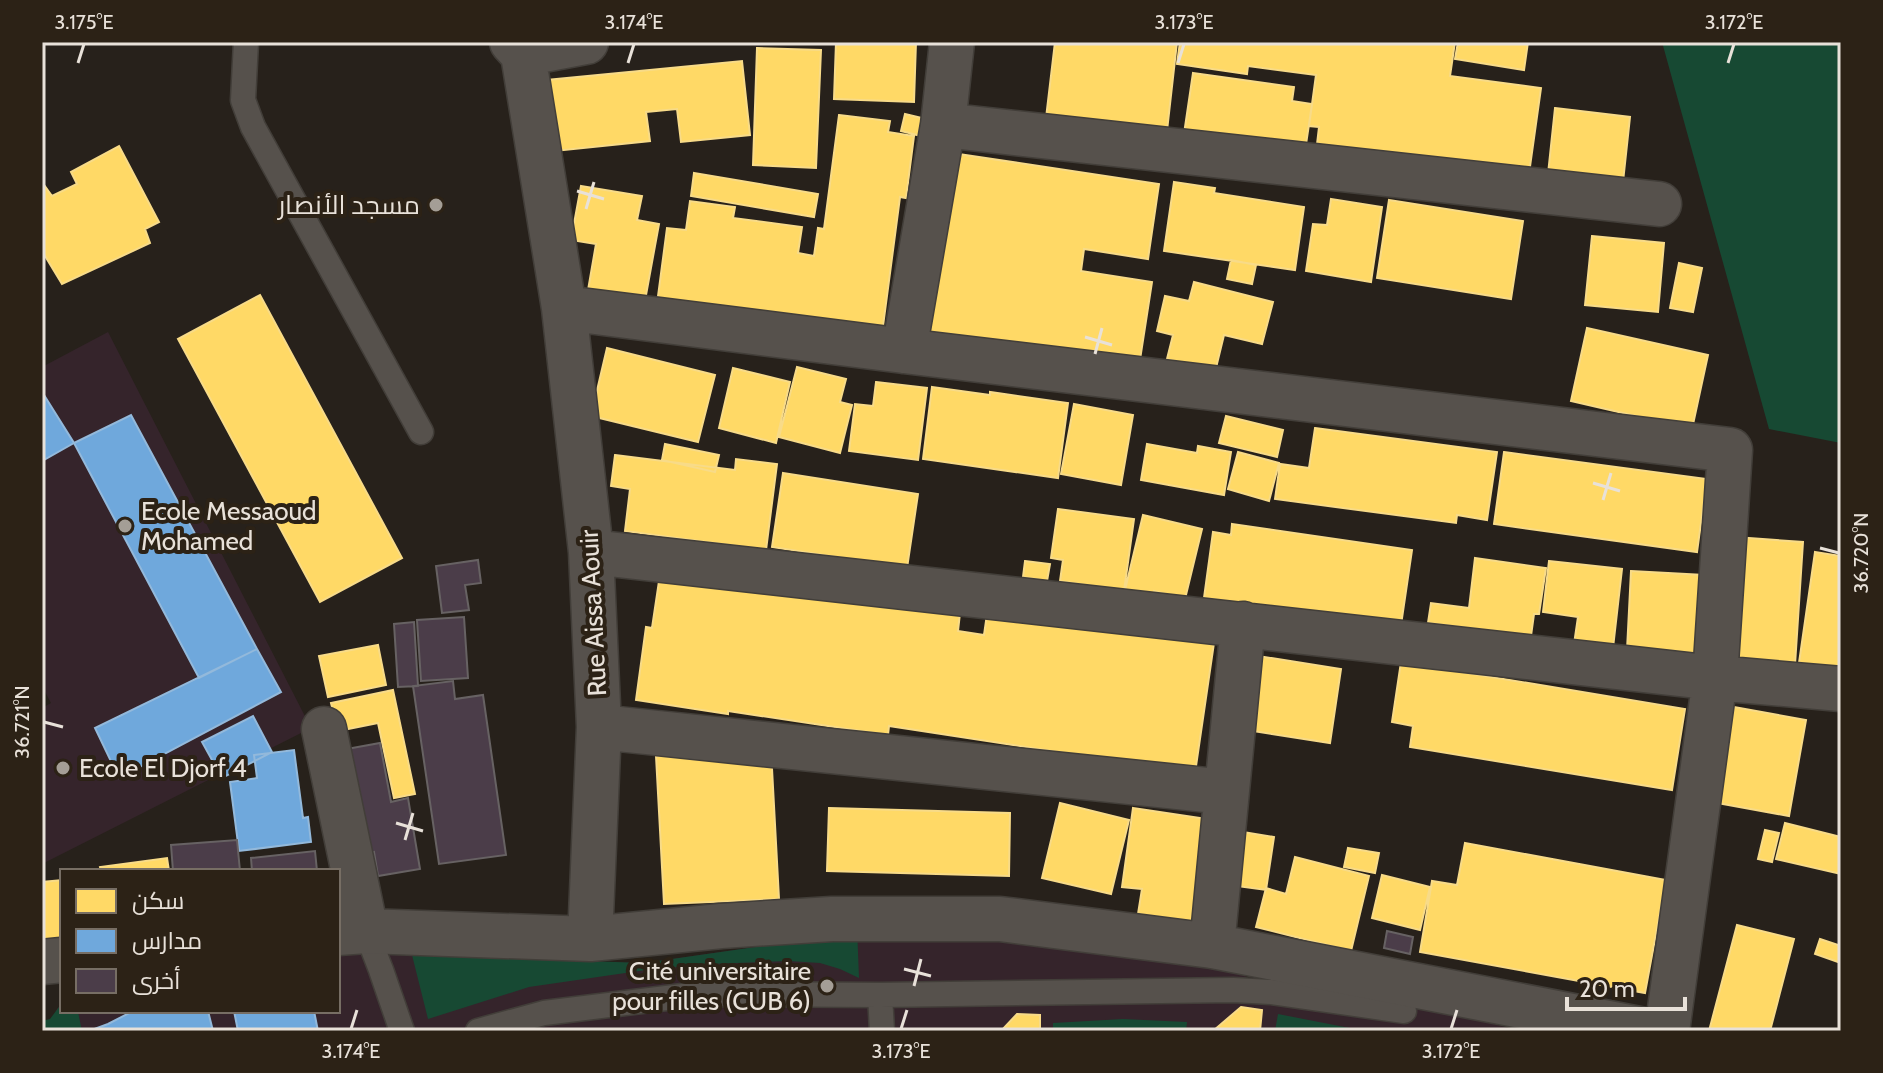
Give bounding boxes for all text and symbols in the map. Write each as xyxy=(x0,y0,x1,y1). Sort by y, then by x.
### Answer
text: 3.175°E xyxy=(55,10,114,34)
text: 3.174°E xyxy=(605,10,663,34)
text: 3.173°E xyxy=(1155,10,1214,34)
text: 3.172°E xyxy=(1705,10,1763,34)
place label: مسجد الأنصار xyxy=(276,189,420,221)
marker: مسجد الأنصار xyxy=(427,196,445,214)
place label: Ecole Messaoud Mohamed xyxy=(141,495,317,557)
text: 36.720°N xyxy=(1849,513,1873,593)
marker: Ecole Messaoud Mohamed xyxy=(116,517,134,535)
street label: Rue Aissa Aouir xyxy=(573,528,613,697)
text: 36.721°N xyxy=(10,685,34,759)
place label: Ecole El Djorf 4 xyxy=(79,752,247,784)
marker: Ecole El Djorf 4 xyxy=(54,759,72,777)
legend xyxy=(60,869,340,1013)
text: سكن xyxy=(132,886,184,915)
text: مدارس xyxy=(132,926,202,955)
place label: Cité universitaire pour filles (CUB 6) xyxy=(612,955,811,1017)
scale bar xyxy=(1567,961,1685,1011)
text: أخرى xyxy=(132,965,180,995)
text: 20 m xyxy=(1579,974,1635,1003)
marker: Cité universitaire pour filles (CUB 6) xyxy=(818,977,836,995)
text: 3.174°E xyxy=(322,1039,380,1063)
text: 3.173°E xyxy=(872,1039,931,1063)
text: 3.172°E xyxy=(1422,1039,1480,1063)

